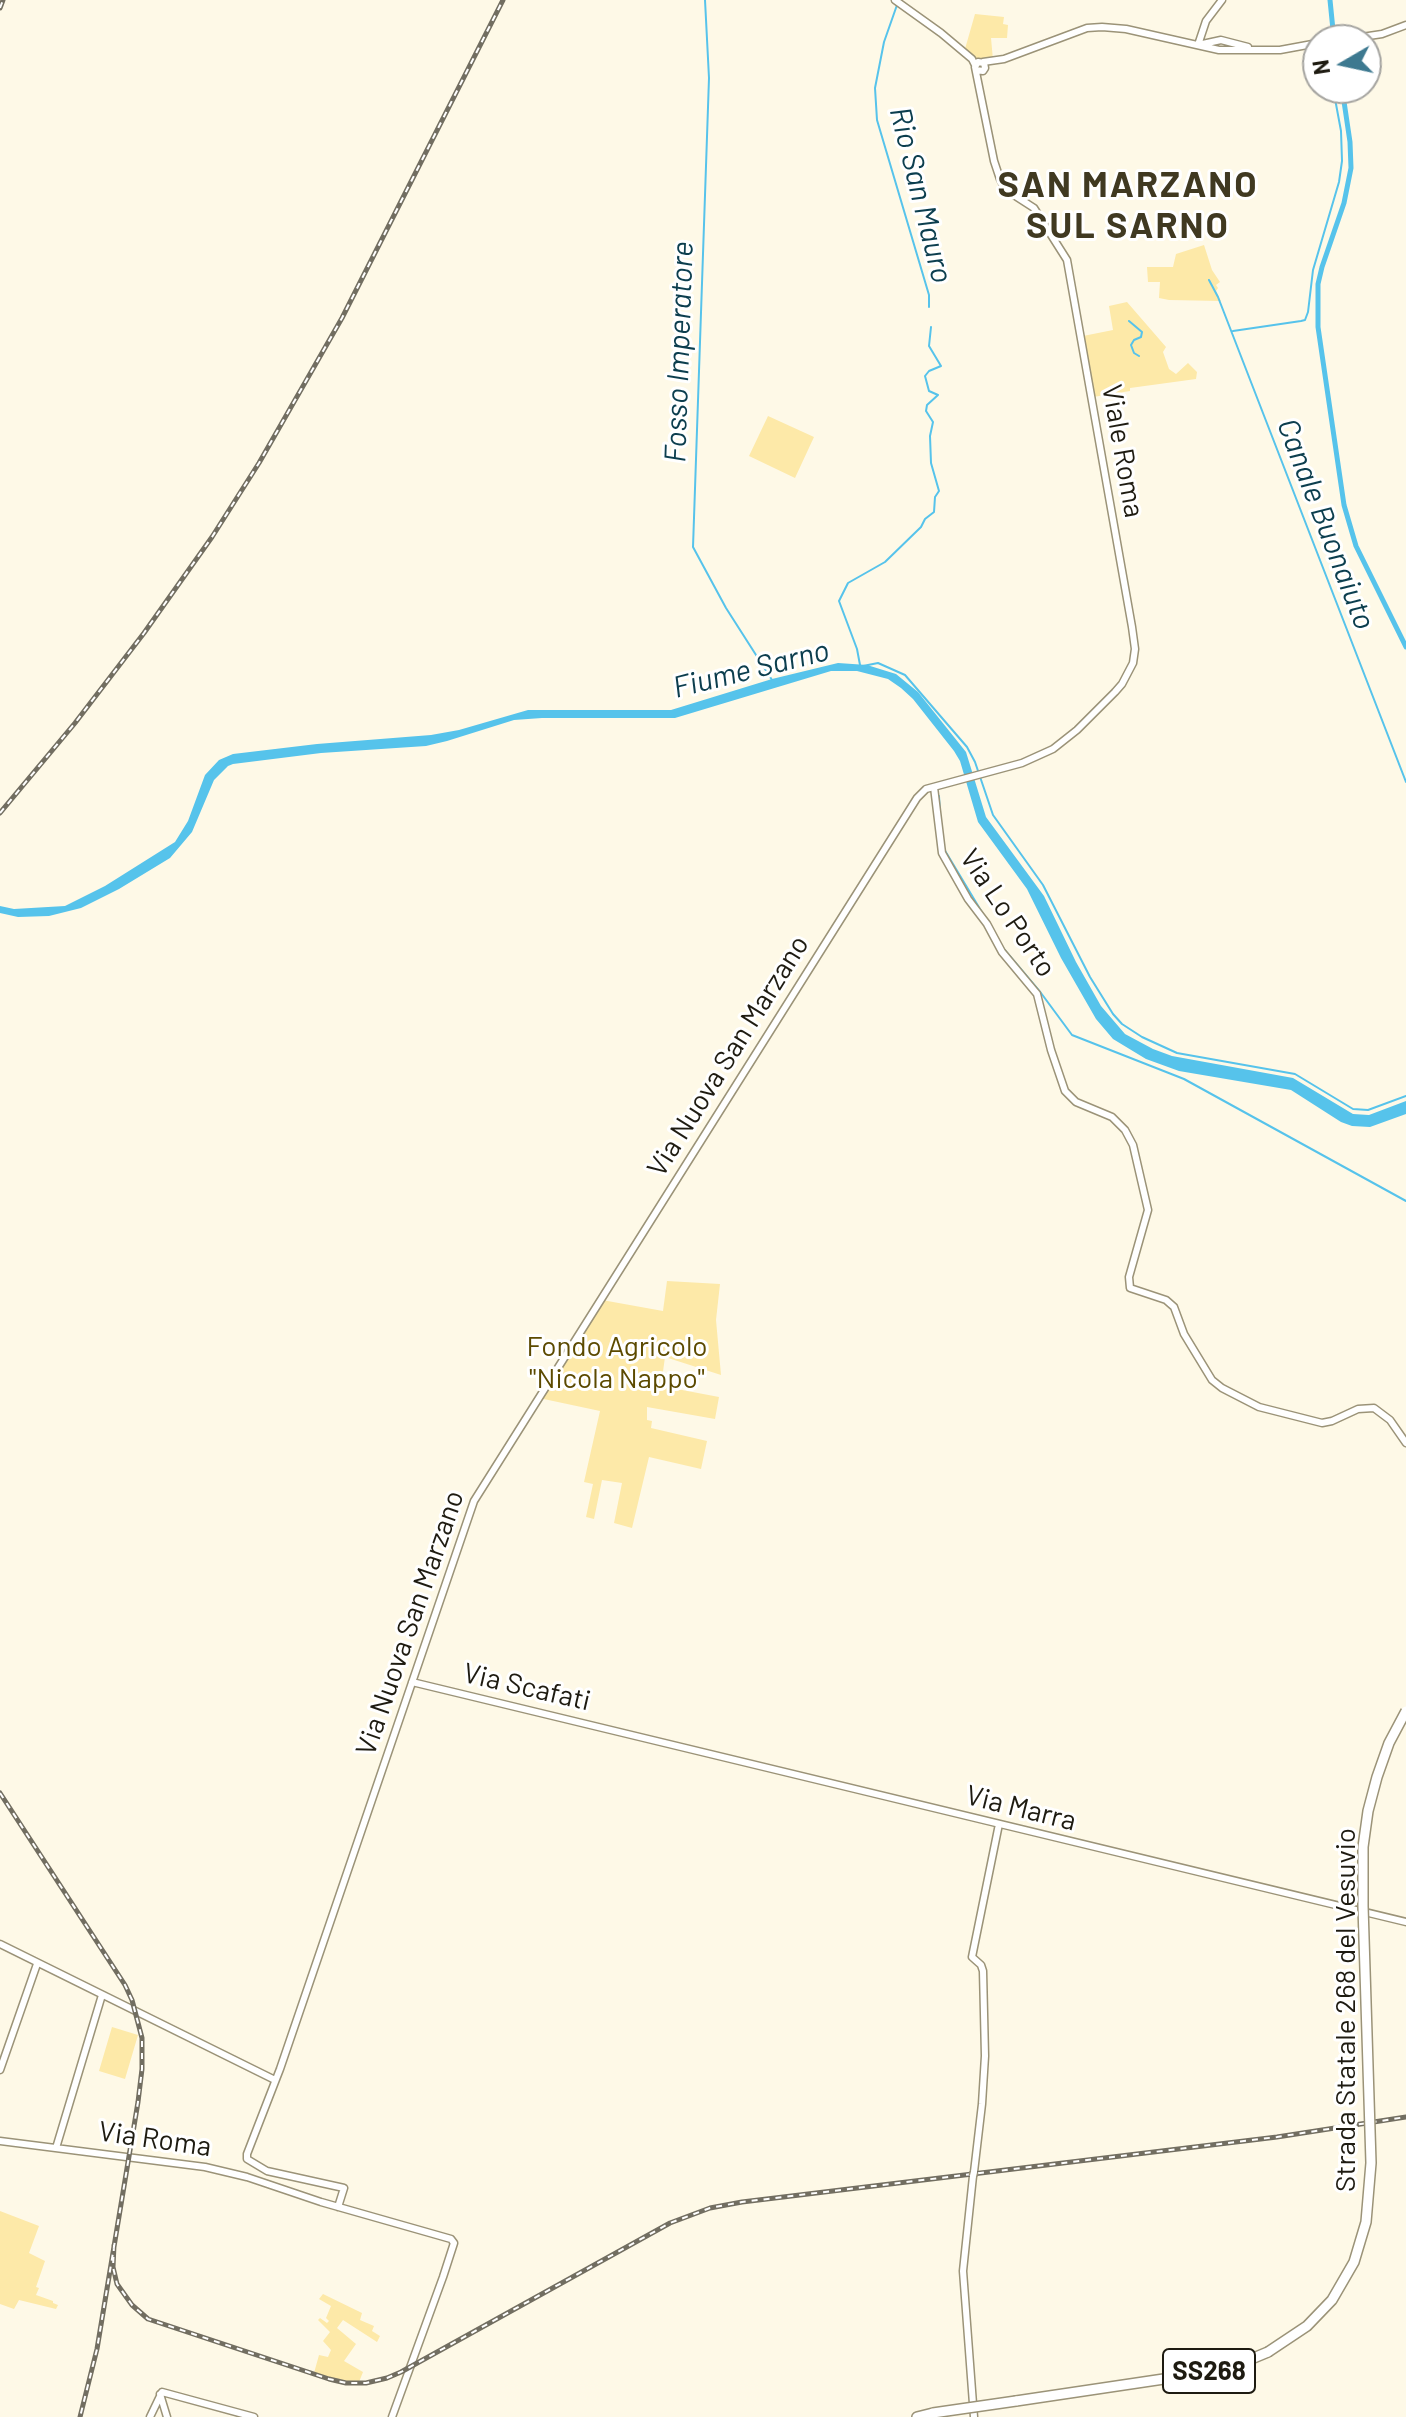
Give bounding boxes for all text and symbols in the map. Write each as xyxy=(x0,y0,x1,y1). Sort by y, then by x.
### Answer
north arrow xyxy=(1302,24,1382,104)
text: N xyxy=(1306,58,1334,77)
water label: Rio San Mauro xyxy=(882,103,960,287)
district label: SAN MARZANO SUL SARNO xyxy=(997,163,1259,248)
water label: Fosso Imperatore xyxy=(657,241,701,463)
street label: Viale Roma xyxy=(1095,382,1151,520)
water label: Canale Buonaiuto xyxy=(1269,414,1383,634)
water label: Fiume Sarno xyxy=(669,632,833,706)
street label: Via Lo Porto xyxy=(953,843,1063,983)
street label: Via Nuova San Marzano xyxy=(640,929,816,1183)
park label: Fondo Agricolo "Nicola Nappo" xyxy=(526,1330,708,1396)
street label: Via Nuova San Marzano xyxy=(349,1486,471,1760)
street label: Via Scafati xyxy=(460,1656,594,1718)
street label: Via Marra xyxy=(962,1778,1080,1838)
street label: Strada Statale 268 del Vesuvio xyxy=(1329,1828,1363,2192)
street label: Via Roma xyxy=(97,2114,213,2164)
road number: SS268 xyxy=(1163,2349,1255,2393)

